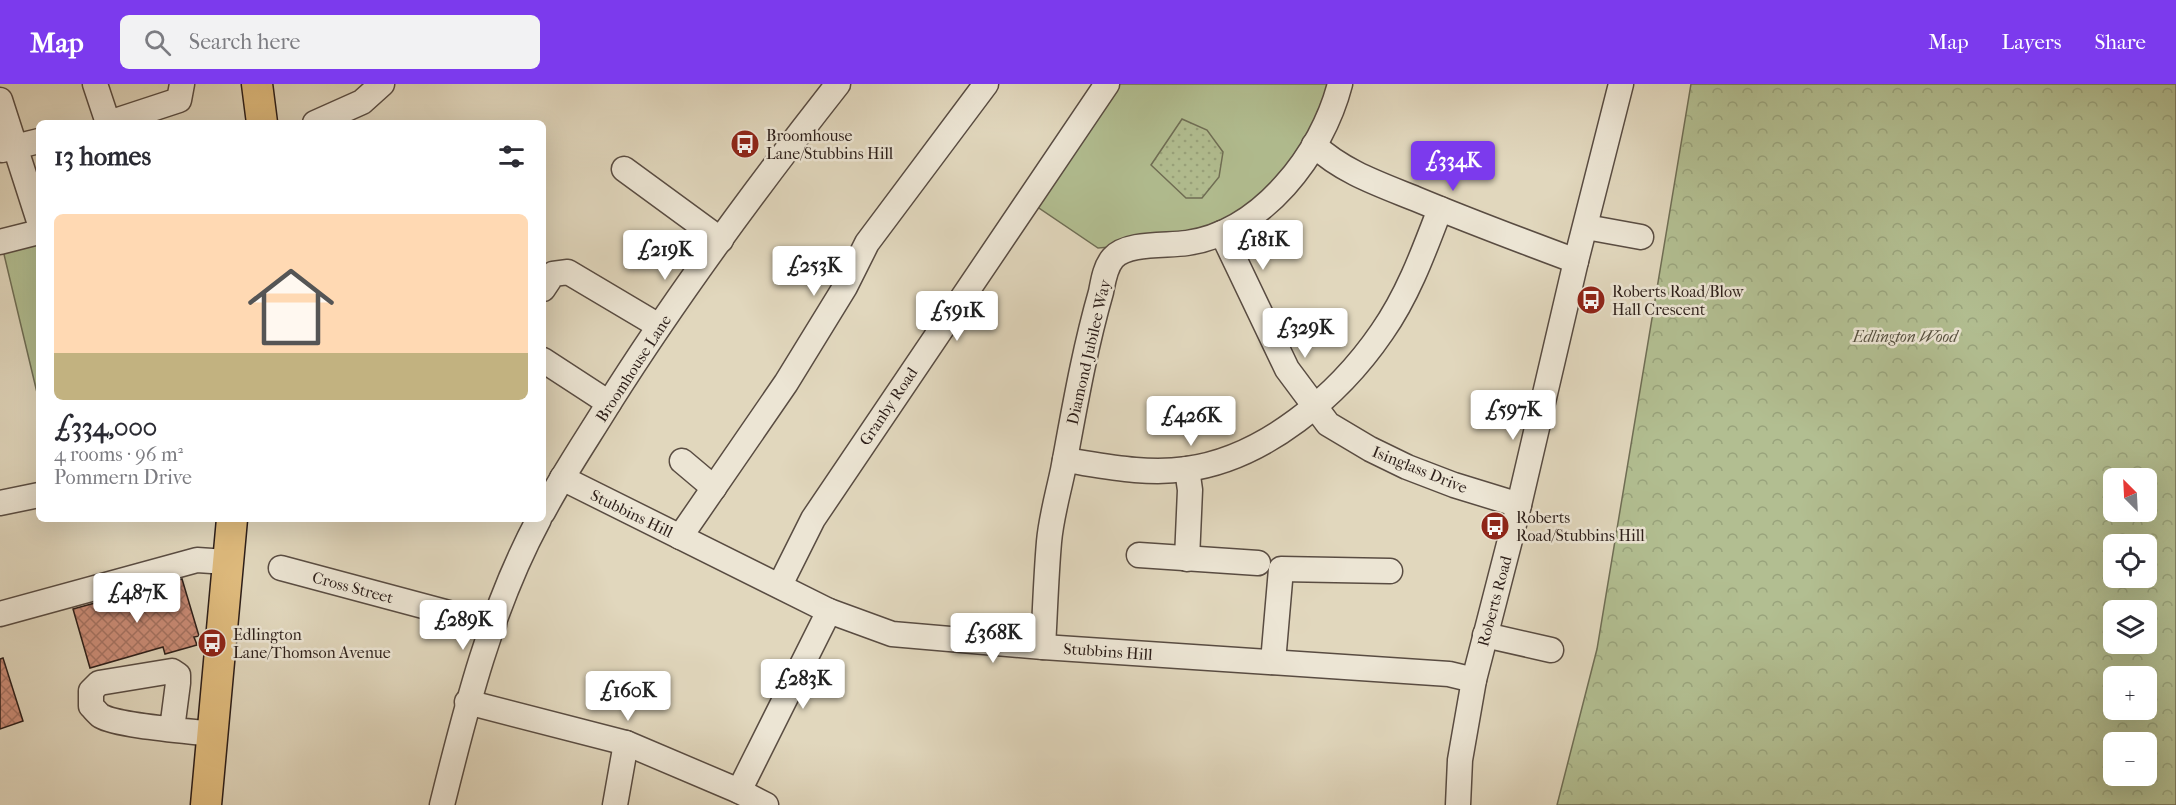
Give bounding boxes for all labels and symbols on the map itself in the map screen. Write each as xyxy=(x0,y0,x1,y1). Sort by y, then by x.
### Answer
place label: Broomhouse Lane/Stubbins Hill xyxy=(766,126,894,163)
bus stop icon: Broomhouse Lane/Stubbins Hill xyxy=(729,128,761,160)
pin: £334K xyxy=(1411,141,1495,192)
pin: £181K xyxy=(1221,220,1305,271)
pin: £219K xyxy=(623,230,707,281)
pin: £253K xyxy=(772,246,856,297)
street label: Diamond Jubilee Way xyxy=(1063,277,1115,427)
place label: Roberts Road/Blow Hall Crescent xyxy=(1612,282,1745,319)
bus stop icon: Roberts Road/Blow Hall Crescent xyxy=(1575,284,1607,316)
pin: £591K xyxy=(915,291,999,342)
pin: £329K xyxy=(1263,308,1347,359)
street label: Broomhouse Lane xyxy=(592,311,675,425)
park label: Edlington Wood xyxy=(1852,327,1959,346)
street label: Granby Road xyxy=(855,363,922,449)
pin: £597K xyxy=(1471,390,1555,441)
pin: £426K xyxy=(1149,396,1233,447)
street label: Isinglass Drive xyxy=(1369,442,1470,497)
north arrow xyxy=(2103,468,2157,522)
street label: Stubbins Hill xyxy=(588,485,677,542)
place label: Roberts Road/Stubbins Hill xyxy=(1516,508,1645,545)
bus stop icon: Roberts Road/Stubbins Hill xyxy=(1479,510,1511,542)
street label: Roberts Road xyxy=(1473,553,1516,649)
street label: Cross Street xyxy=(310,568,396,607)
pin: £487K xyxy=(95,573,179,624)
pin: £289K xyxy=(421,600,505,651)
pin: £368K xyxy=(951,613,1035,664)
place label: Edlington Lane/Thomson Avenue xyxy=(233,625,391,662)
bus stop icon: Edlington Lane/Thomson Avenue xyxy=(196,627,228,659)
street label: Stubbins Hill xyxy=(1063,639,1154,664)
pin: £283K xyxy=(761,659,845,710)
pin: £160K xyxy=(586,671,670,722)

